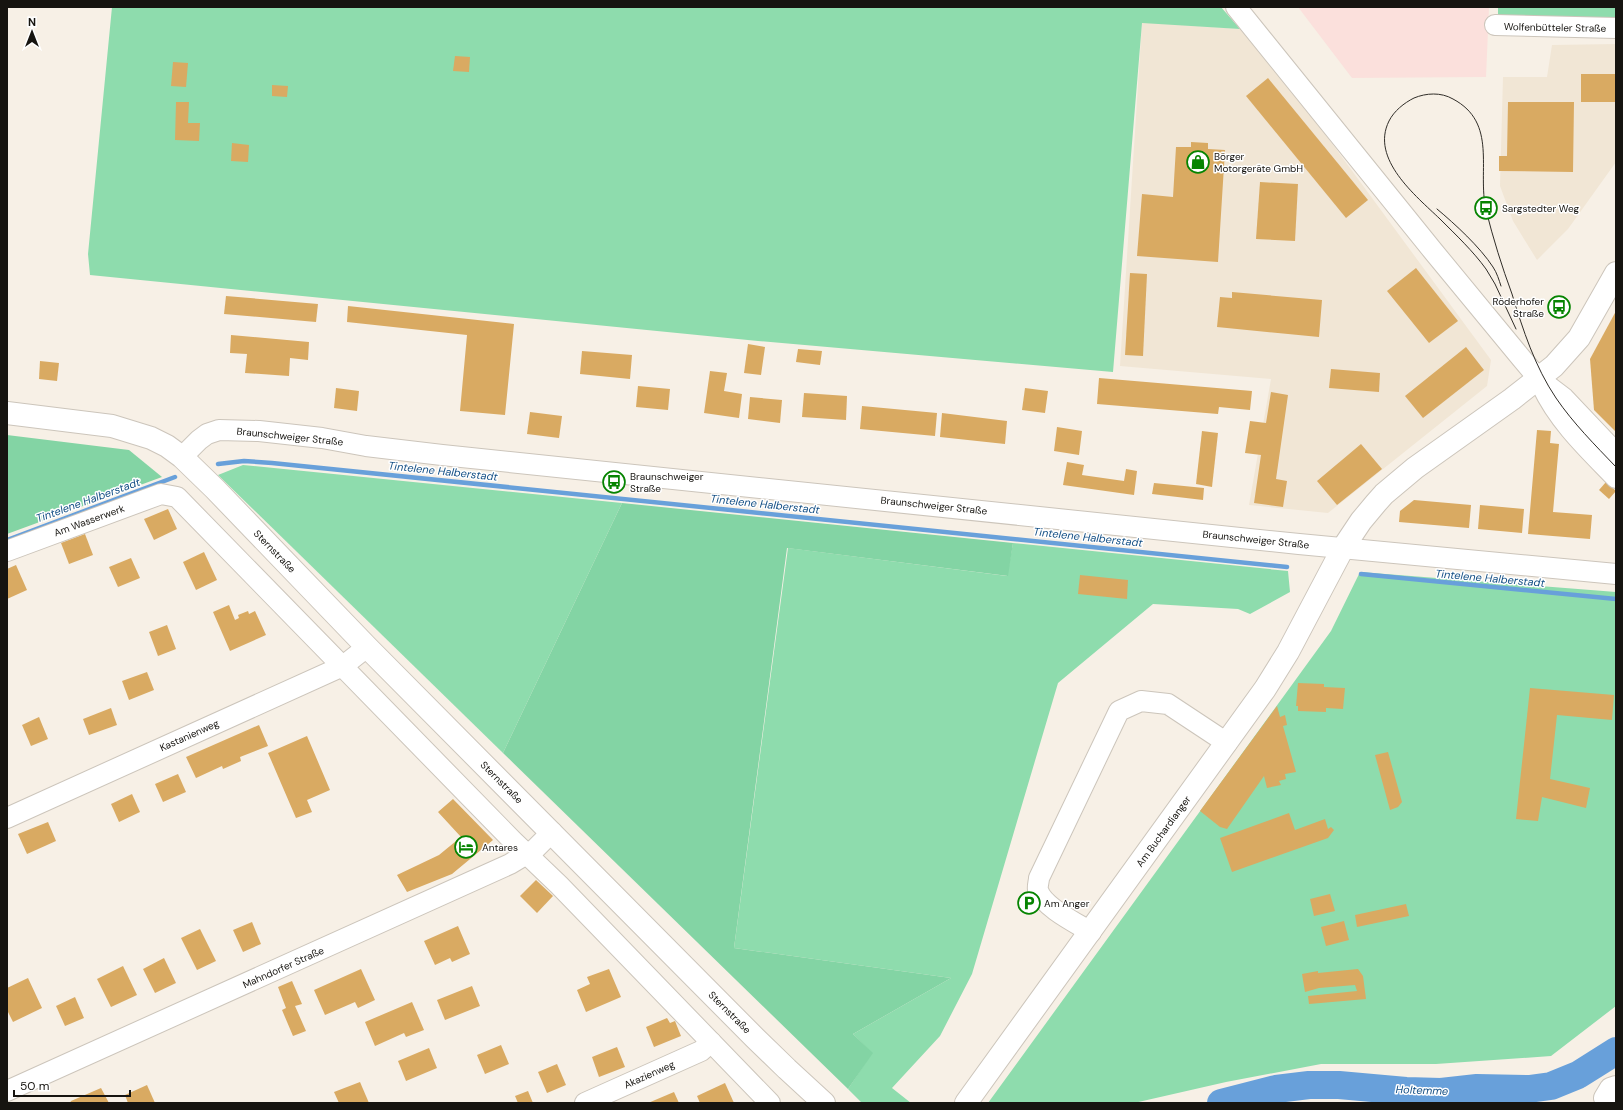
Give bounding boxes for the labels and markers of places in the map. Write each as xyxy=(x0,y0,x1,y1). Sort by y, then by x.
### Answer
shop icon: Börger Motorgeräte GmbH xyxy=(1185,149,1211,175)
place label: Börger Motorgeräte GmbH xyxy=(1214,150,1303,175)
bus stop icon: Sargstedter Weg xyxy=(1473,195,1499,221)
place label: Sargstedter Weg xyxy=(1502,202,1580,215)
bus stop icon: Röderhofer Straße xyxy=(1546,294,1572,320)
place label: Röderhofer Straße xyxy=(1493,295,1544,320)
bus stop icon: Braunschweiger Straße xyxy=(601,469,627,495)
place label: Braunschweiger Straße xyxy=(630,470,704,495)
hotel icon: Antares xyxy=(453,834,479,860)
place label: Antares xyxy=(482,841,518,854)
parking icon: Am Anger xyxy=(1016,890,1042,916)
place label: Am Anger xyxy=(1044,897,1090,910)

